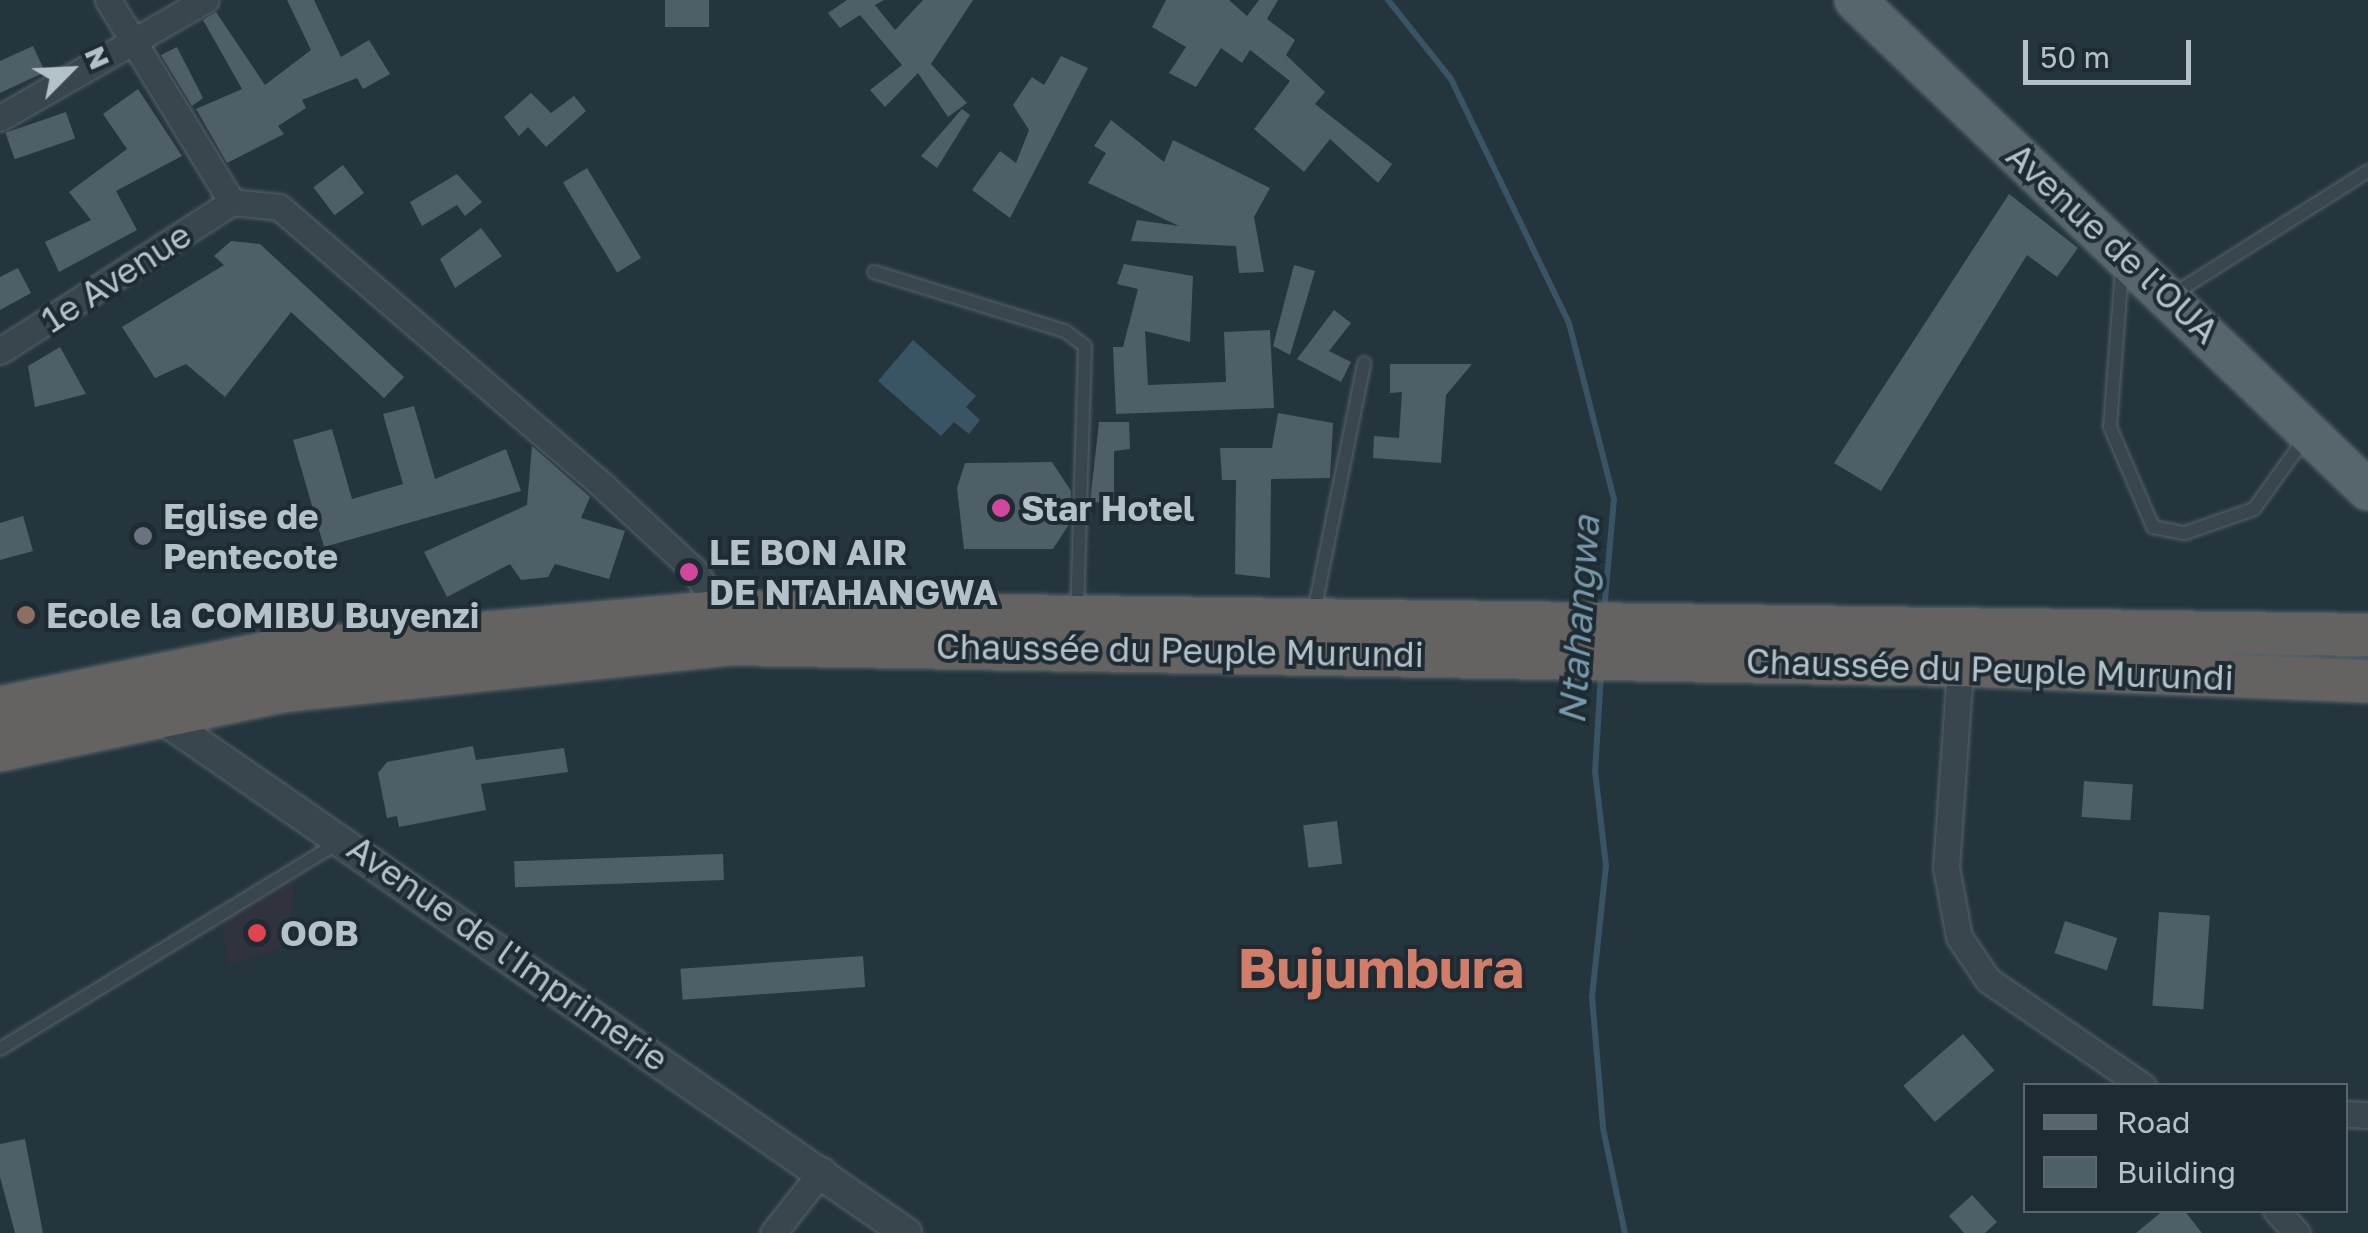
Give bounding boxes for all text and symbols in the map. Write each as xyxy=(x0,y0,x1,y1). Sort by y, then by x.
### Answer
north arrow xyxy=(20,20,120,120)
scale bar xyxy=(2028,20,2196,82)
text: 50 m xyxy=(2040,39,2110,75)
text: N xyxy=(78,41,117,74)
street label: Avenue de l'OUA xyxy=(1998,134,2228,352)
street label: 1e Avenue xyxy=(33,213,199,341)
place label: Star Hotel xyxy=(1021,487,1195,529)
place label: Eglise de Pentecote xyxy=(163,495,338,577)
marker: Star Hotel xyxy=(990,497,1012,519)
water label: Ntahangwa xyxy=(1548,514,1608,726)
marker: Eglise de Pentecote xyxy=(132,525,154,547)
place label: LE BON AIR DE NTAHANGWA xyxy=(709,531,998,613)
marker: LE BON AIR DE NTAHANGWA xyxy=(678,561,700,583)
place label: Ecole la COMIBU Buyenzi xyxy=(46,594,479,636)
marker: Ecole la COMIBU Buyenzi xyxy=(15,604,37,626)
street label: Chaussée du Peuple Murundi xyxy=(936,625,1424,675)
street label: Chaussée du Peuple Murundi xyxy=(1745,639,2235,699)
street label: Avenue de l'Imprimerie xyxy=(340,826,676,1080)
place label: OOB xyxy=(280,912,359,954)
marker: OOB xyxy=(244,920,270,946)
district label: Bujumbura xyxy=(1238,935,1524,1001)
legend xyxy=(2023,1083,2348,1213)
text: Road xyxy=(2117,1104,2191,1140)
text: Building xyxy=(2117,1154,2236,1190)

